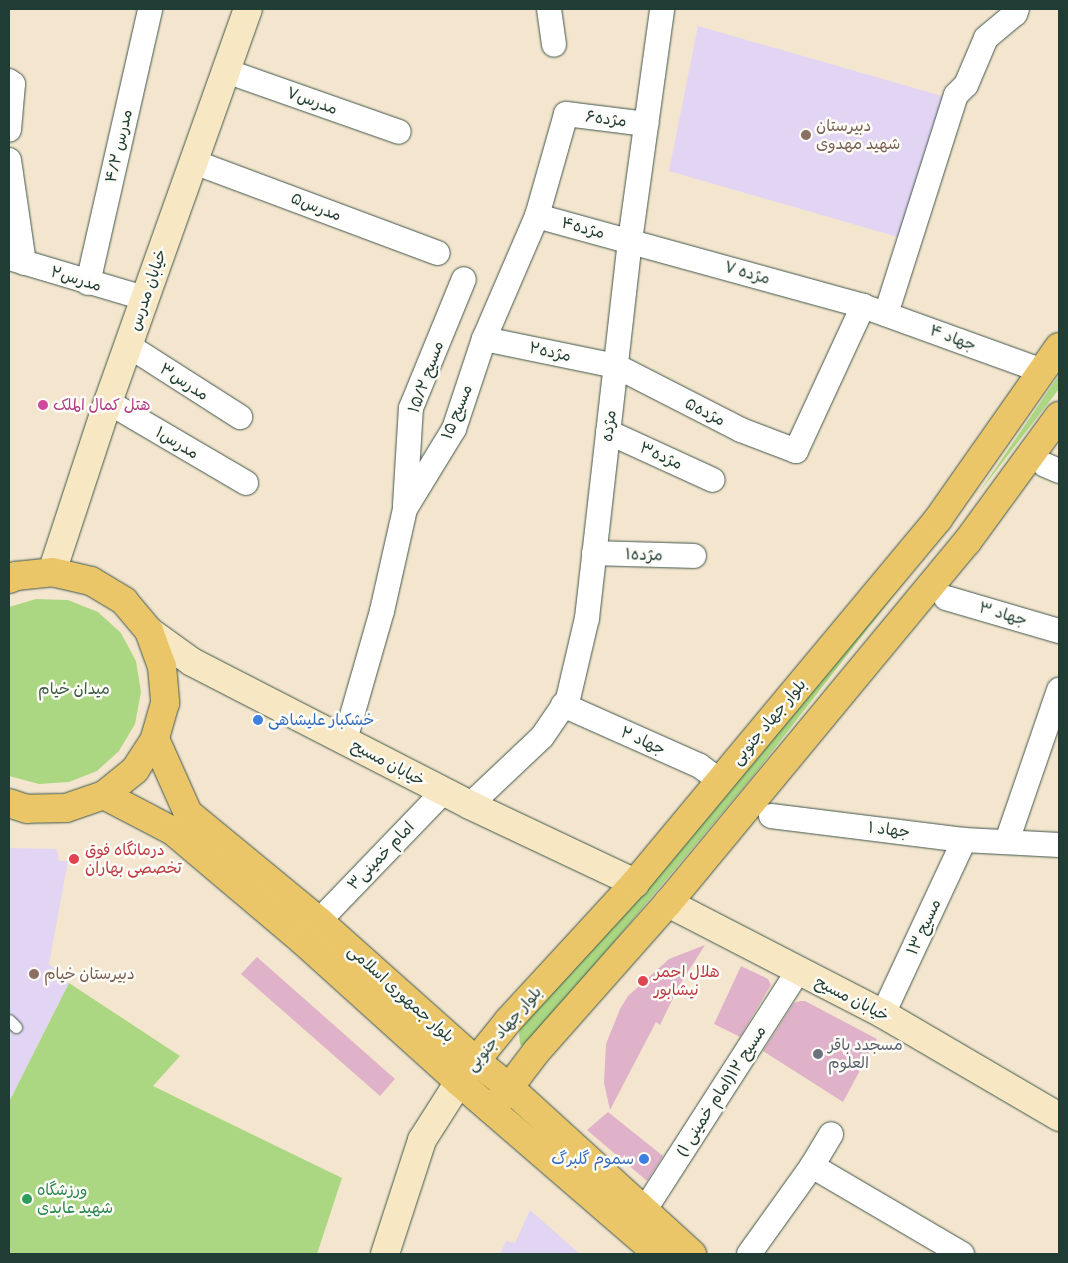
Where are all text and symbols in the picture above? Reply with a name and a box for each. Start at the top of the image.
street label: مدرس۷ [284,83,340,119]
street label: مدرس ۴/۲ [101,107,137,185]
street label: مژده۶ [584,107,628,131]
place label: دبیرستان شهید مهدوی [816,116,900,154]
marker: دبیرستان شهید مهدوی [800,129,812,141]
street label: مدرس۵ [288,189,344,225]
street label: مژده۴ [559,213,607,243]
street label: خیابان مدرس [125,247,171,333]
street label: مژده ۷ [722,257,772,289]
street label: مدرس۲ [48,262,104,296]
street label: جهاد ۴ [927,321,979,355]
street label: مسیح ۱۵/۲ [404,338,448,416]
street label: مژده۲ [527,338,573,366]
street label: مدرس۳ [156,359,212,405]
street label: مسیح ۱۵ [437,382,477,442]
street label: مژده۵ [682,394,728,430]
place label: هتل کمال الملک [53,395,150,415]
marker: هتل کمال الملک [37,399,49,411]
street label: مژده [598,409,620,443]
street label: مدرس۱ [152,423,202,463]
street label: مژده۳ [637,438,685,474]
street label: مژده۱ [625,545,663,565]
street label: جهاد ۳ [977,598,1029,630]
street label: بلوار جهاد جنوبی [728,675,810,769]
park label: میدان خیام [38,679,110,699]
place label: خشکبار علیشاهی [268,710,374,730]
marker: خشکبار علیشاهی [252,714,264,726]
street label: جهاد ۲ [618,723,668,759]
street label: خیابان مسیح [348,736,428,790]
street label: امام خمینی۳ [344,818,418,894]
street label: جهاد ۱ [867,818,911,842]
place label: درمانگاه فوق تخصصی بهاران [85,840,182,878]
marker: درمانگاه فوق تخصصی بهاران [67,852,81,866]
street label: مسیح ۱۳ [903,896,945,958]
street label: بلوار جمهوری اسلامی [344,941,458,1047]
place label: هلال احمر نیشابور [654,962,720,1000]
place label: دبیرستان خیام [44,964,135,984]
marker: دبیرستان خیام [28,968,40,980]
street label: خیابان مسیح [812,972,892,1026]
marker: هلال احمر نیشابور [636,974,650,988]
street label: بلوار جهاد جنوبی [462,983,546,1075]
street label: مسیح ۱۲(امام خمینی ۱) [672,1022,770,1160]
place label: مسجدد باقر العلوم [828,1035,903,1073]
marker: مسجدد باقر العلوم [812,1048,824,1060]
place label: سموم گلبرگ [551,1149,634,1169]
marker: سموم گلبرگ [638,1153,650,1165]
place label: ورزشگاه شهید عابدی [37,1180,113,1218]
marker: ورزشگاه شهید عابدی [21,1193,33,1205]

